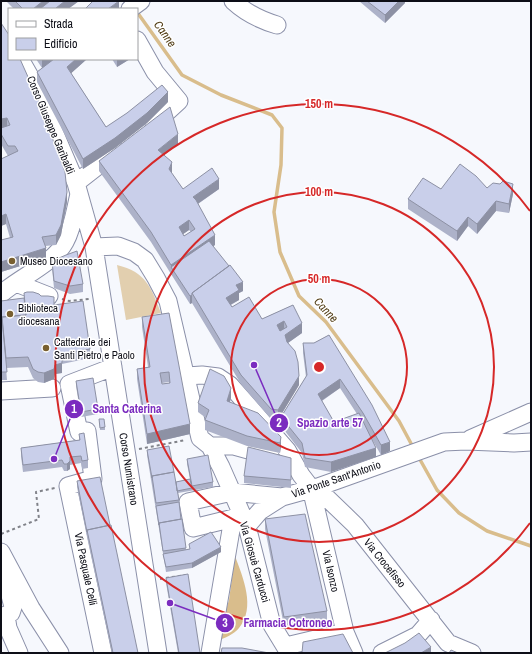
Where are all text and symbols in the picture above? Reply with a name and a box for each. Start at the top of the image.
legend [8,8,138,60]
text: Strada [44,16,74,32]
water label: Canne [150,18,180,51]
text: Edificio [44,36,77,52]
street label: Corso Giuseppe Garibaldi [24,74,78,176]
text: 150 m [305,96,333,112]
text: 100 m [305,184,333,200]
place label: Museo Diocesano [20,254,93,268]
marker: Museo Diocesano [7,256,17,266]
text: 50 m [308,271,330,287]
water label: Canne [310,294,342,326]
place label: Biblioteca diocesana [18,301,60,328]
marker: Biblioteca diocesana [5,309,15,319]
place label: Cattedrale dei Santi Pietro e Paolo [54,335,135,362]
marker: Cattedrale dei Santi Pietro e Paolo [41,343,51,353]
centre of rings [312,360,326,374]
callout: Santa Caterina [64,397,169,421]
text: 1 [71,401,77,417]
text: Santa Caterina [93,401,162,417]
callout: Spazio arte 57 [269,411,371,435]
text: 2 [276,415,282,431]
text: Spazio arte 57 [297,415,364,431]
street label: Corso Numistrano [116,432,142,506]
street label: Via Ponte Sant'Antonio [290,457,382,501]
street label: Via Giosuè Carducci [237,520,273,604]
street label: Via Pasquale Celli [71,531,101,607]
street label: Via Crocefisso [361,536,409,590]
street label: Via Isonzo [319,549,343,593]
callout: Farmacia Cotroneo [215,611,340,635]
text: 3 [222,615,228,631]
text: Farmacia Cotroneo [243,615,333,631]

